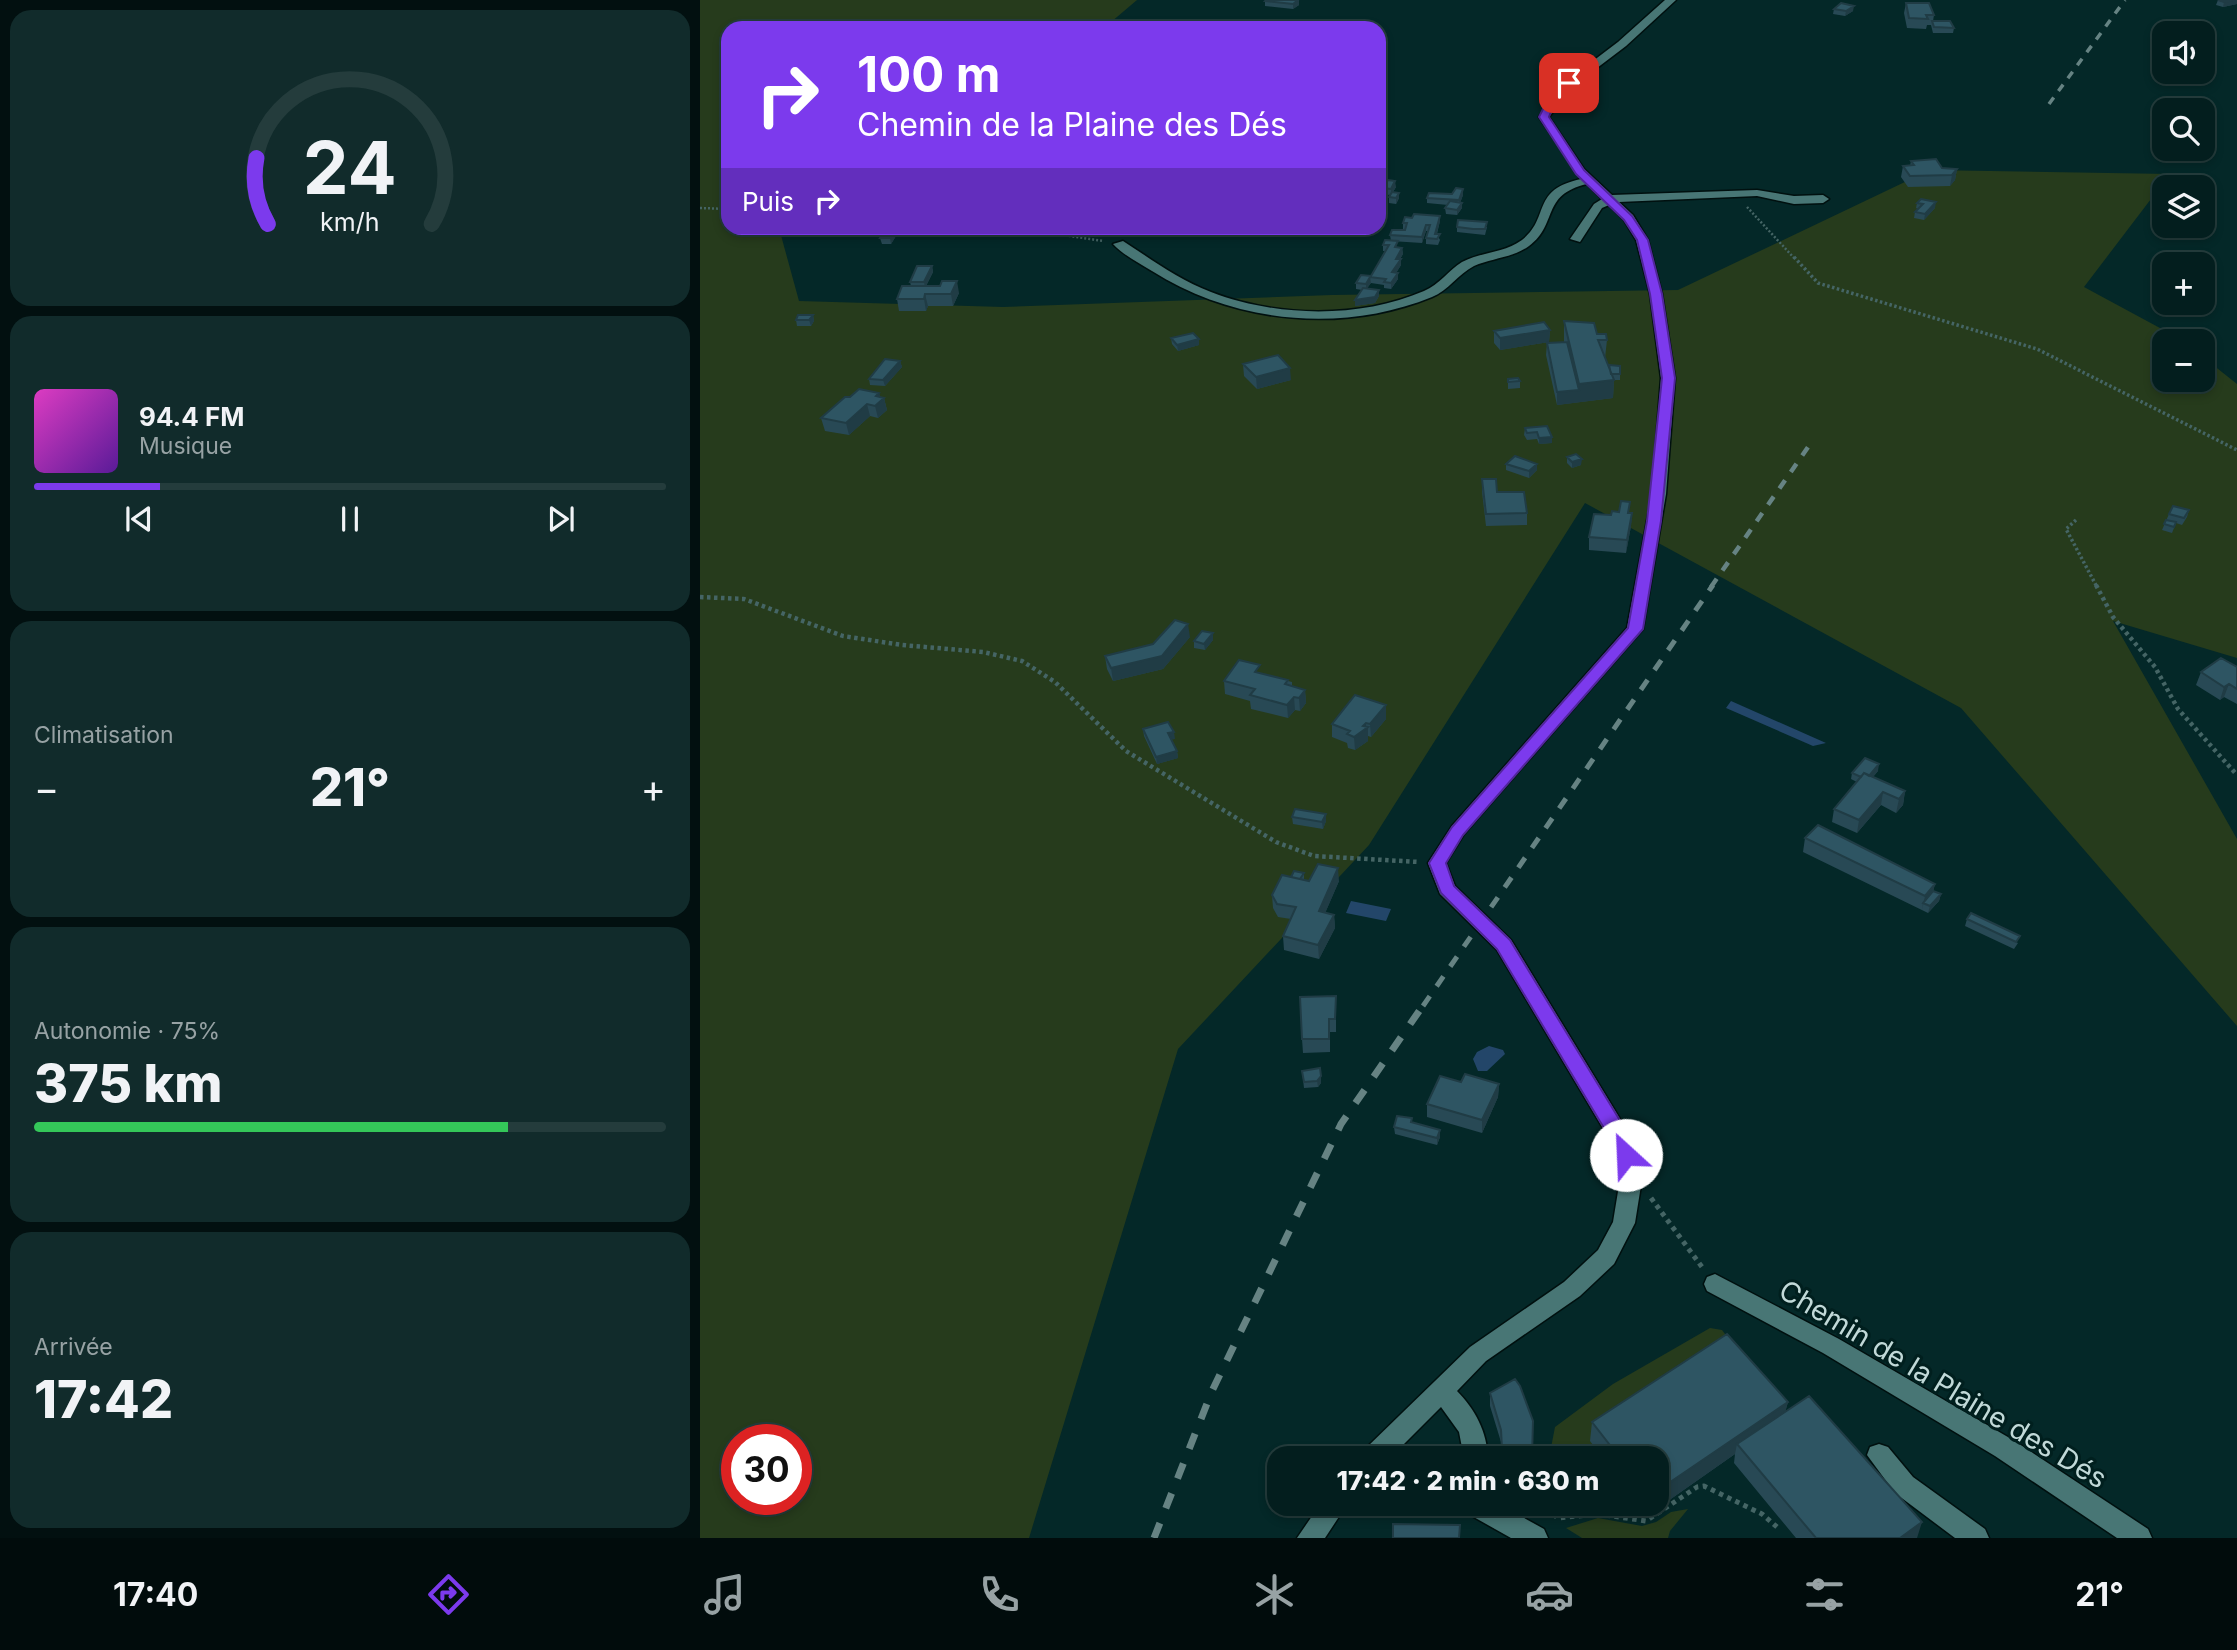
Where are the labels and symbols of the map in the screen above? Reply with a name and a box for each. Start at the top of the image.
pin [1539,53,1599,113]
position arrow [1589,1118,1663,1192]
street label: Chemin de la Plaine des Dés [1773,1273,2113,1495]
speed limit sign: 30 [721,1424,812,1515]

